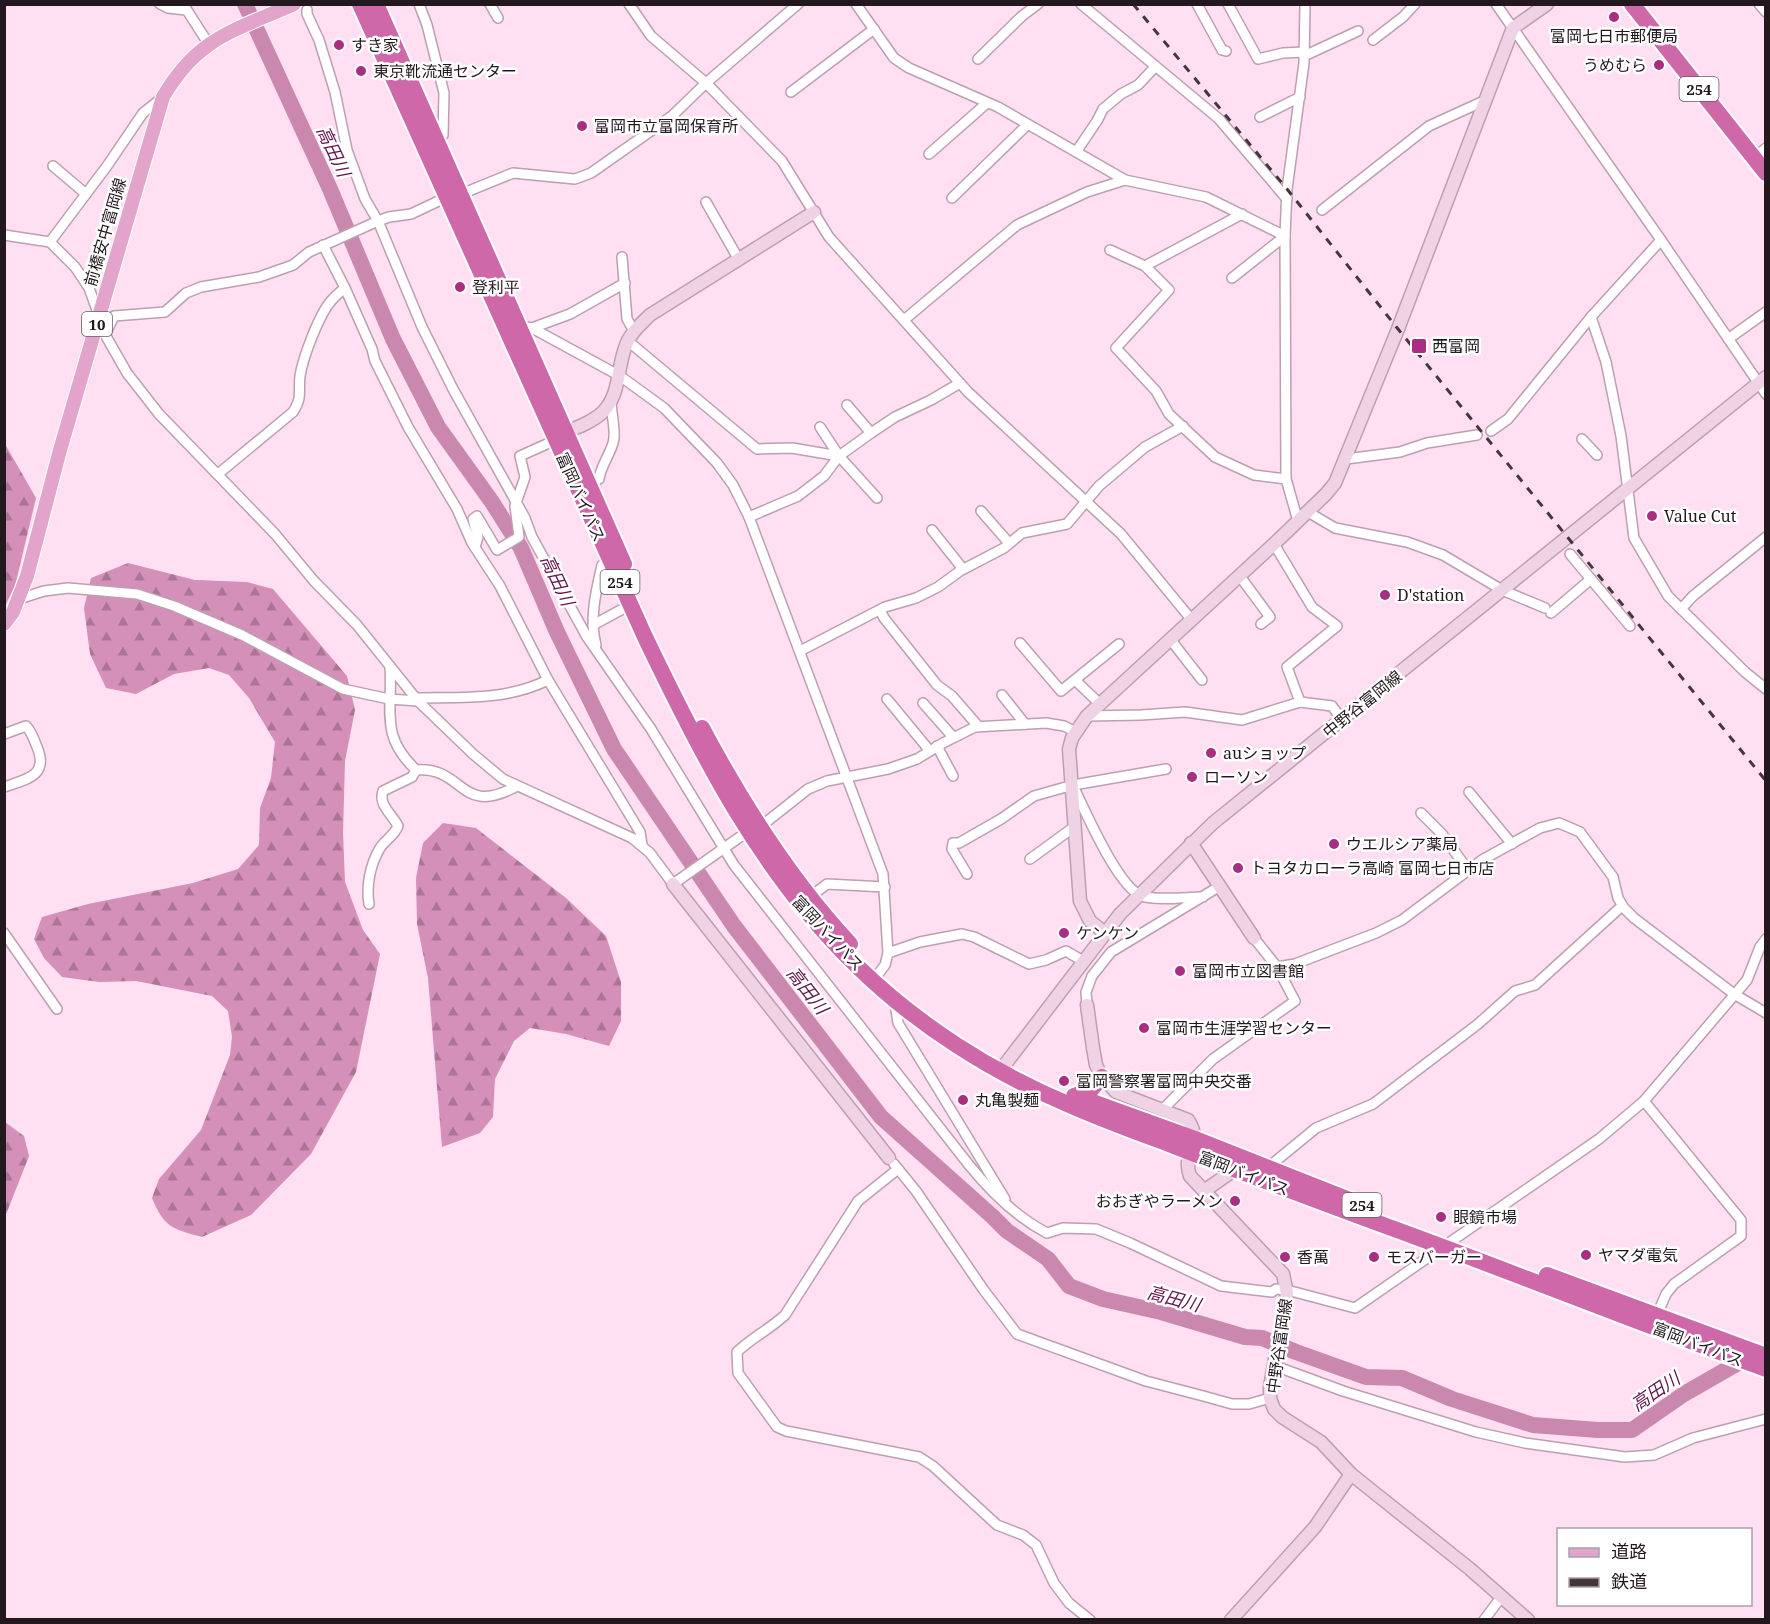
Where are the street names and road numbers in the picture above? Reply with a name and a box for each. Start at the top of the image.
road number: 254 [1680,77,1718,101]
street label: 前橋安中富岡線 [79,175,131,289]
road number: 10 [82,312,112,336]
street label: 富岡バイパス [551,449,611,545]
road number: 254 [600,570,640,594]
street label: 中野谷富岡線 [1318,665,1406,743]
street label: 富岡バイパス [787,891,869,975]
street label: 富岡バイパス [1195,1146,1293,1200]
road number: 254 [1342,1193,1382,1217]
street label: 中野谷富岡線 [1261,1297,1297,1395]
street label: 富岡バイパス [1649,1317,1747,1371]

